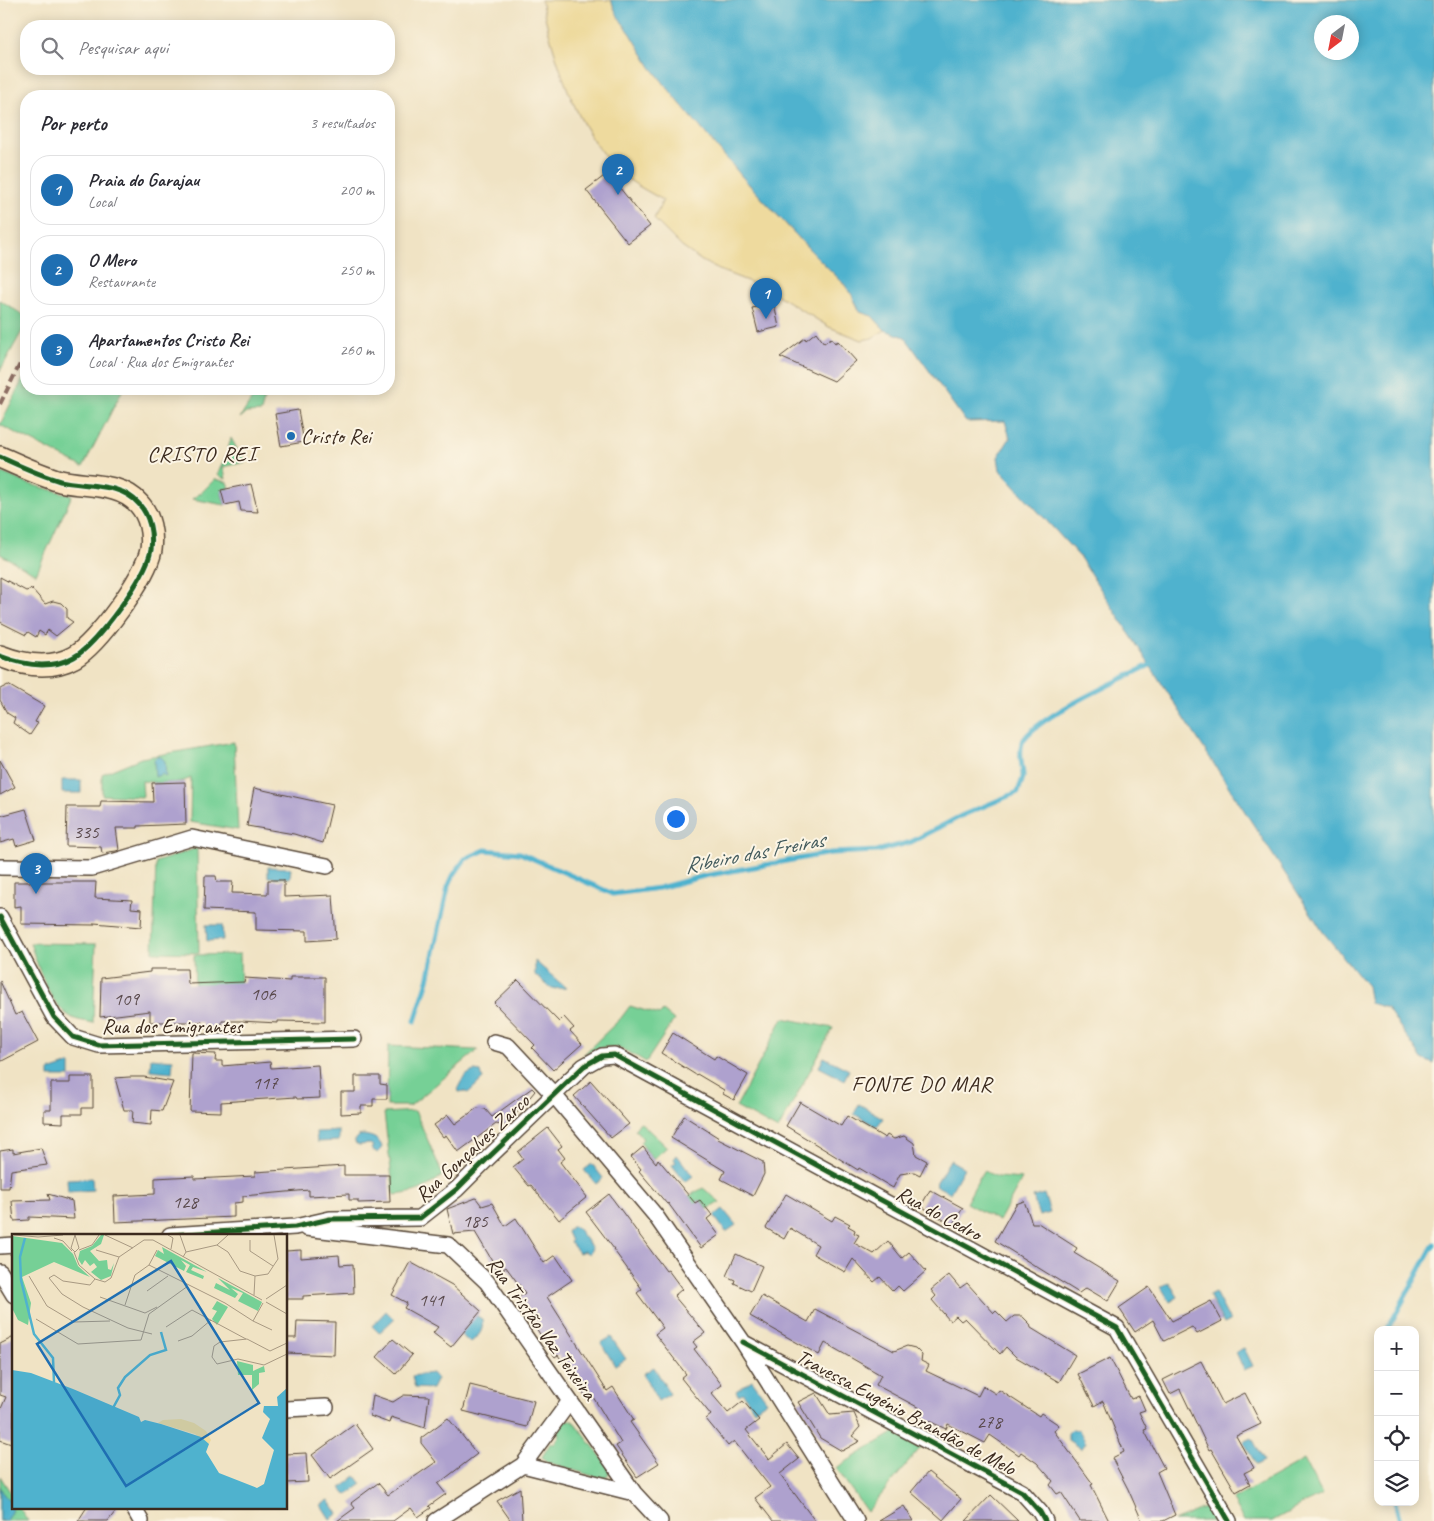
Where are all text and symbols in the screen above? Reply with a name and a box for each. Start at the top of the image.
north arrow [1314,15,1359,60]
search box [20,20,395,75]
icon: search [38,34,66,62]
text: Pesquisar aqui [78,36,168,60]
text: Por perto [40,110,107,136]
text: 3 resultados [310,113,375,133]
pin: 2 [602,154,634,195]
text: Praia do Garajau [88,168,199,192]
text: 1 [53,180,61,200]
text: 200 m [340,180,374,200]
text: Local [88,192,115,212]
text: O Mero [88,248,136,272]
text: 2 [53,260,61,280]
text: 250 m [340,260,374,280]
text: Restaurante [88,272,155,292]
pin: 1 [750,278,782,319]
text: Apartamentos Cristo Rei [88,328,249,352]
text: 3 [53,340,61,360]
text: 260 m [340,340,374,360]
text: Local · Rua dos Emigrantes [88,352,233,372]
place label: Cristo Rei [301,423,374,449]
marker: Cristo Rei [285,430,297,442]
district label: CRISTO REI [147,440,261,468]
your location [663,806,689,832]
house number: 335 [73,820,100,844]
water label: Ribeiro das Freiras [682,825,831,880]
pin: 3 [20,853,52,894]
house number: 106 [250,982,277,1006]
house number: 109 [113,987,140,1011]
street label: Rua dos Emigrantes [102,1013,244,1039]
district label: FONTE DO MAR [852,1070,995,1098]
house number: 117 [252,1071,279,1095]
street label: Rua Gonçalves Zarco [409,1087,536,1208]
street label: Rua do Cedro [892,1180,988,1247]
house number: 128 [172,1190,200,1214]
house number: 185 [462,1209,489,1233]
inset map [12,1234,288,1508]
street label: Rua Tristão Vaz Teixeira [481,1251,604,1406]
house number: 141 [418,1288,445,1312]
map controls [1374,1326,1419,1506]
button: + [1374,1326,1419,1371]
street label: Travessa Eugénio Brandão de Melo [792,1343,1022,1482]
button: − [1374,1371,1419,1416]
house number: 278 [976,1410,1004,1434]
button: locate [1374,1416,1419,1461]
button: layers [1374,1461,1419,1506]

